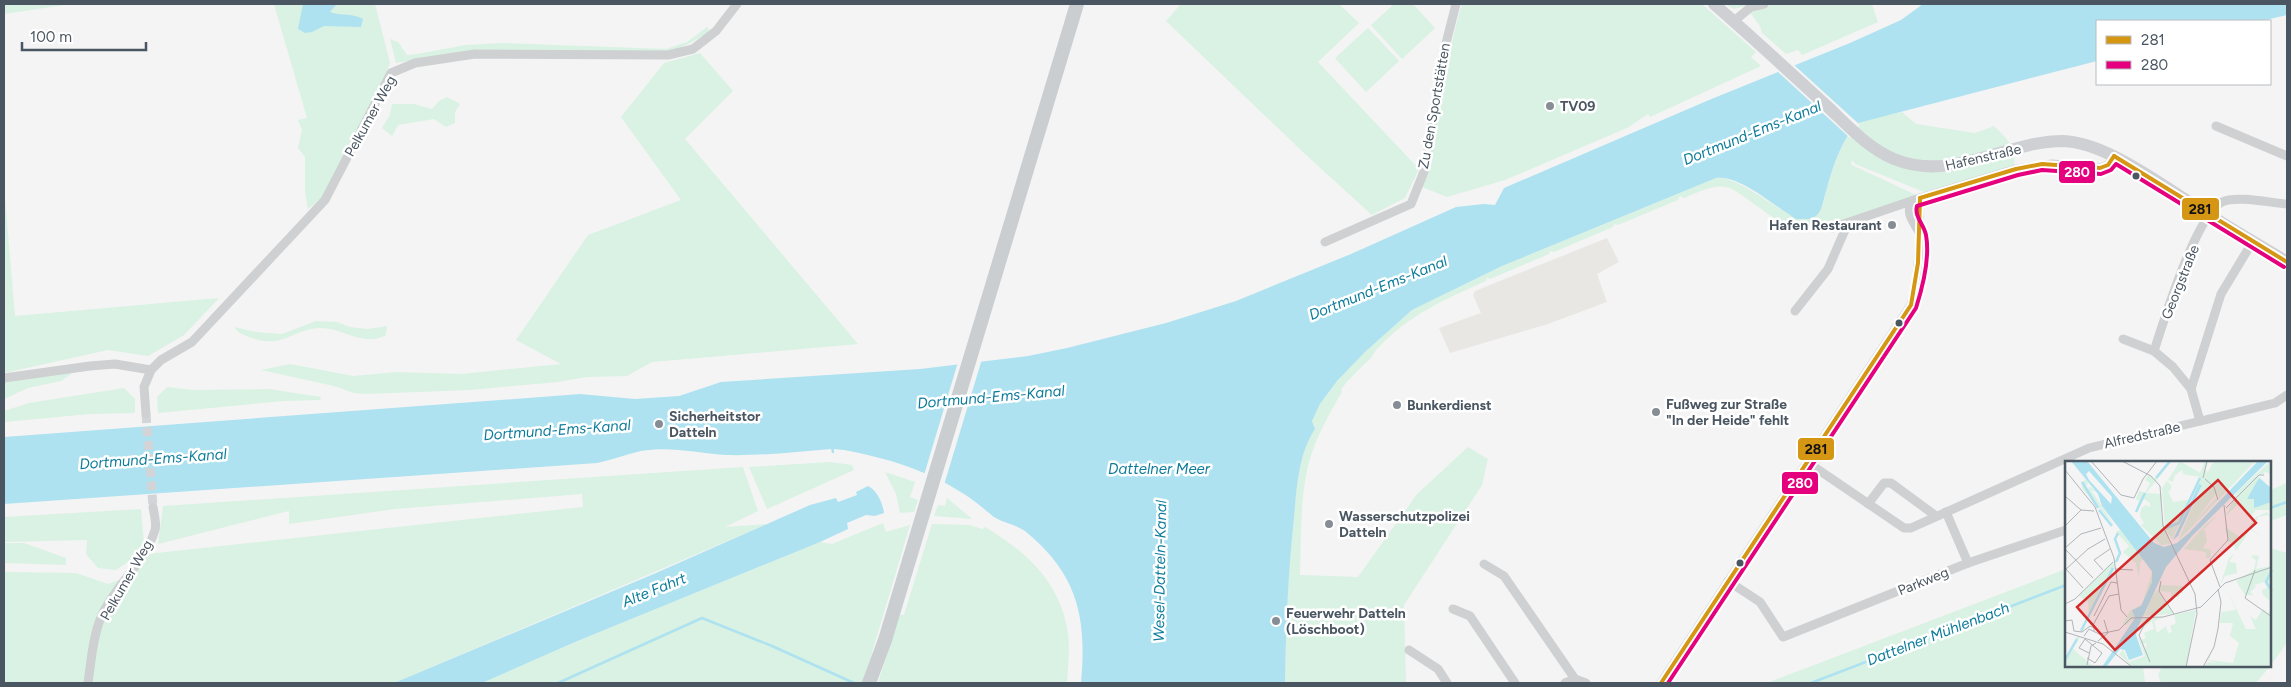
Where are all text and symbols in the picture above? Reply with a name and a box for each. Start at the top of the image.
scale bar [22,20,146,52]
legend [2096,20,2271,85]
text: 100 m [30,28,72,46]
text: 281 [2141,31,2165,49]
street label: Zu den Sportstätten [1415,42,1454,170]
text: 280 [2141,56,2168,74]
street label: Pelkumer Weg [341,73,400,160]
water label: Dortmund-Ems-Kanal [1680,97,1824,169]
place label: TV09 [1560,98,1595,115]
marker: TV09 [1544,100,1556,112]
street label: Hafenstraße [1943,140,2023,174]
line badge: 280 [2058,160,2096,184]
text: 280 [2064,164,2090,181]
unlabelled marker [2131,171,2141,181]
line badge: 281 [2181,197,2220,221]
text: 281 [2189,201,2211,218]
place label: Hafen Restaurant [1769,217,1882,234]
marker: Hafen Restaurant [1886,219,1898,231]
street label: Georgstraße [2158,242,2203,322]
water label: Dortmund-Ems-Kanal [1306,252,1450,324]
unlabelled marker [1894,318,1904,328]
water label: Dortmund-Ems-Kanal [917,382,1066,412]
place label: Fußweg zur Straße "In der Heide" fehlt [1666,396,1789,429]
place label: Bunkerdienst [1407,397,1492,414]
marker: Bunkerdienst [1391,399,1403,411]
marker: Fußweg zur Straße "In der Heide" fehlt [1650,406,1662,418]
place label: Sicherheitstor Datteln [669,408,761,441]
water label: Dortmund-Ems-Kanal [483,416,632,444]
marker: Sicherheitstor Datteln [653,418,665,430]
street label: Alfredstraße [2102,418,2182,452]
line badge: 281 [1797,437,1835,461]
text: 281 [1805,441,1827,458]
water label: Dortmund-Ems-Kanal [79,445,228,473]
water label: Dattelner Meer [1108,460,1211,478]
inset map [2065,461,2271,667]
line badge: 280 [1781,471,1819,495]
text: 280 [1787,475,1813,492]
water label: Wesel-Datteln-Kanal [1150,499,1170,642]
place label: Wasserschutzpolizei Datteln [1339,508,1470,541]
marker: Wasserschutzpolizei Datteln [1323,518,1335,530]
street label: Pelkumer Weg [97,537,156,623]
unlabelled marker [1735,558,1745,568]
street label: Parkweg [1895,564,1951,599]
water label: Alte Fahrt [618,569,689,611]
water label: Dattelner Mühlenbach [1864,599,2012,669]
place label: Feuerwehr Datteln (Löschboot) [1286,605,1406,638]
marker: Feuerwehr Datteln (Löschboot) [1270,615,1282,627]

